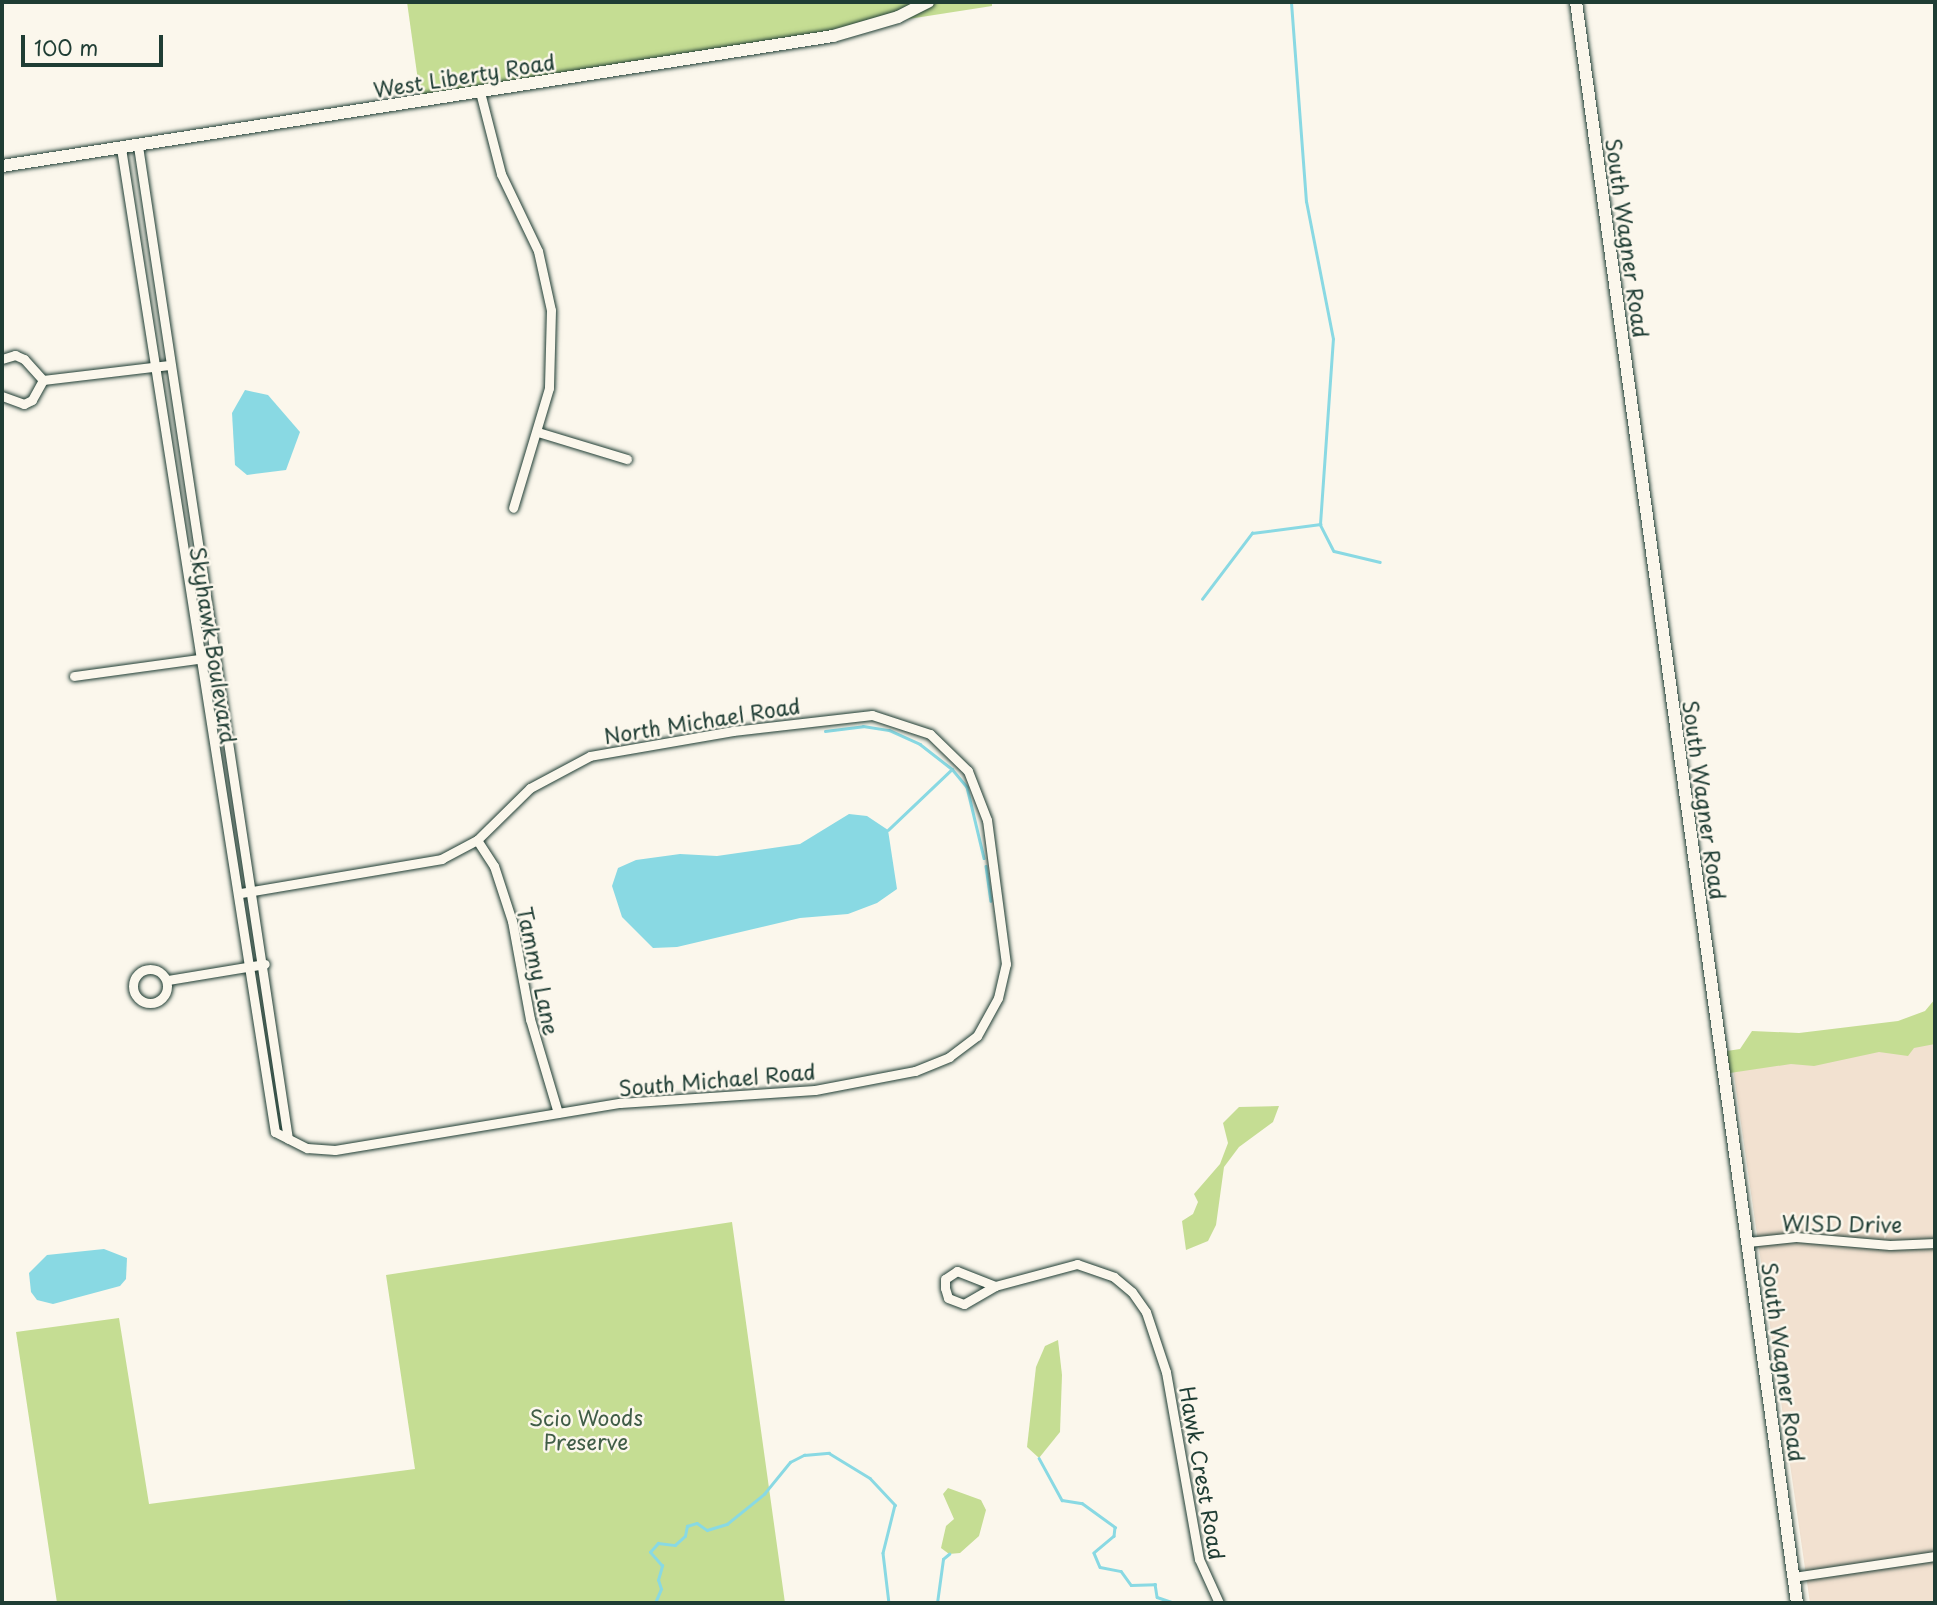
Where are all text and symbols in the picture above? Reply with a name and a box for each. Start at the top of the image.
scale bar [24,21,166,65]
text: 100 m [34,31,98,63]
street label: West Liberty Road [371,48,557,102]
street label: South Wagner Road [1601,136,1655,340]
street label: Skyhawk Boulevard [186,544,242,746]
street label: North Michael Road [601,692,803,748]
street label: South Wagner Road [1678,698,1732,902]
street label: Tammy Lane [513,905,565,1037]
street label: South Michael Road [617,1058,817,1100]
street label: WISD Drive [1782,1209,1902,1237]
street label: South Wagner Road [1757,1260,1811,1464]
street label: Hawk Crest Road [1175,1384,1231,1562]
park label: Scio Woods Preserve [529,1404,643,1454]

